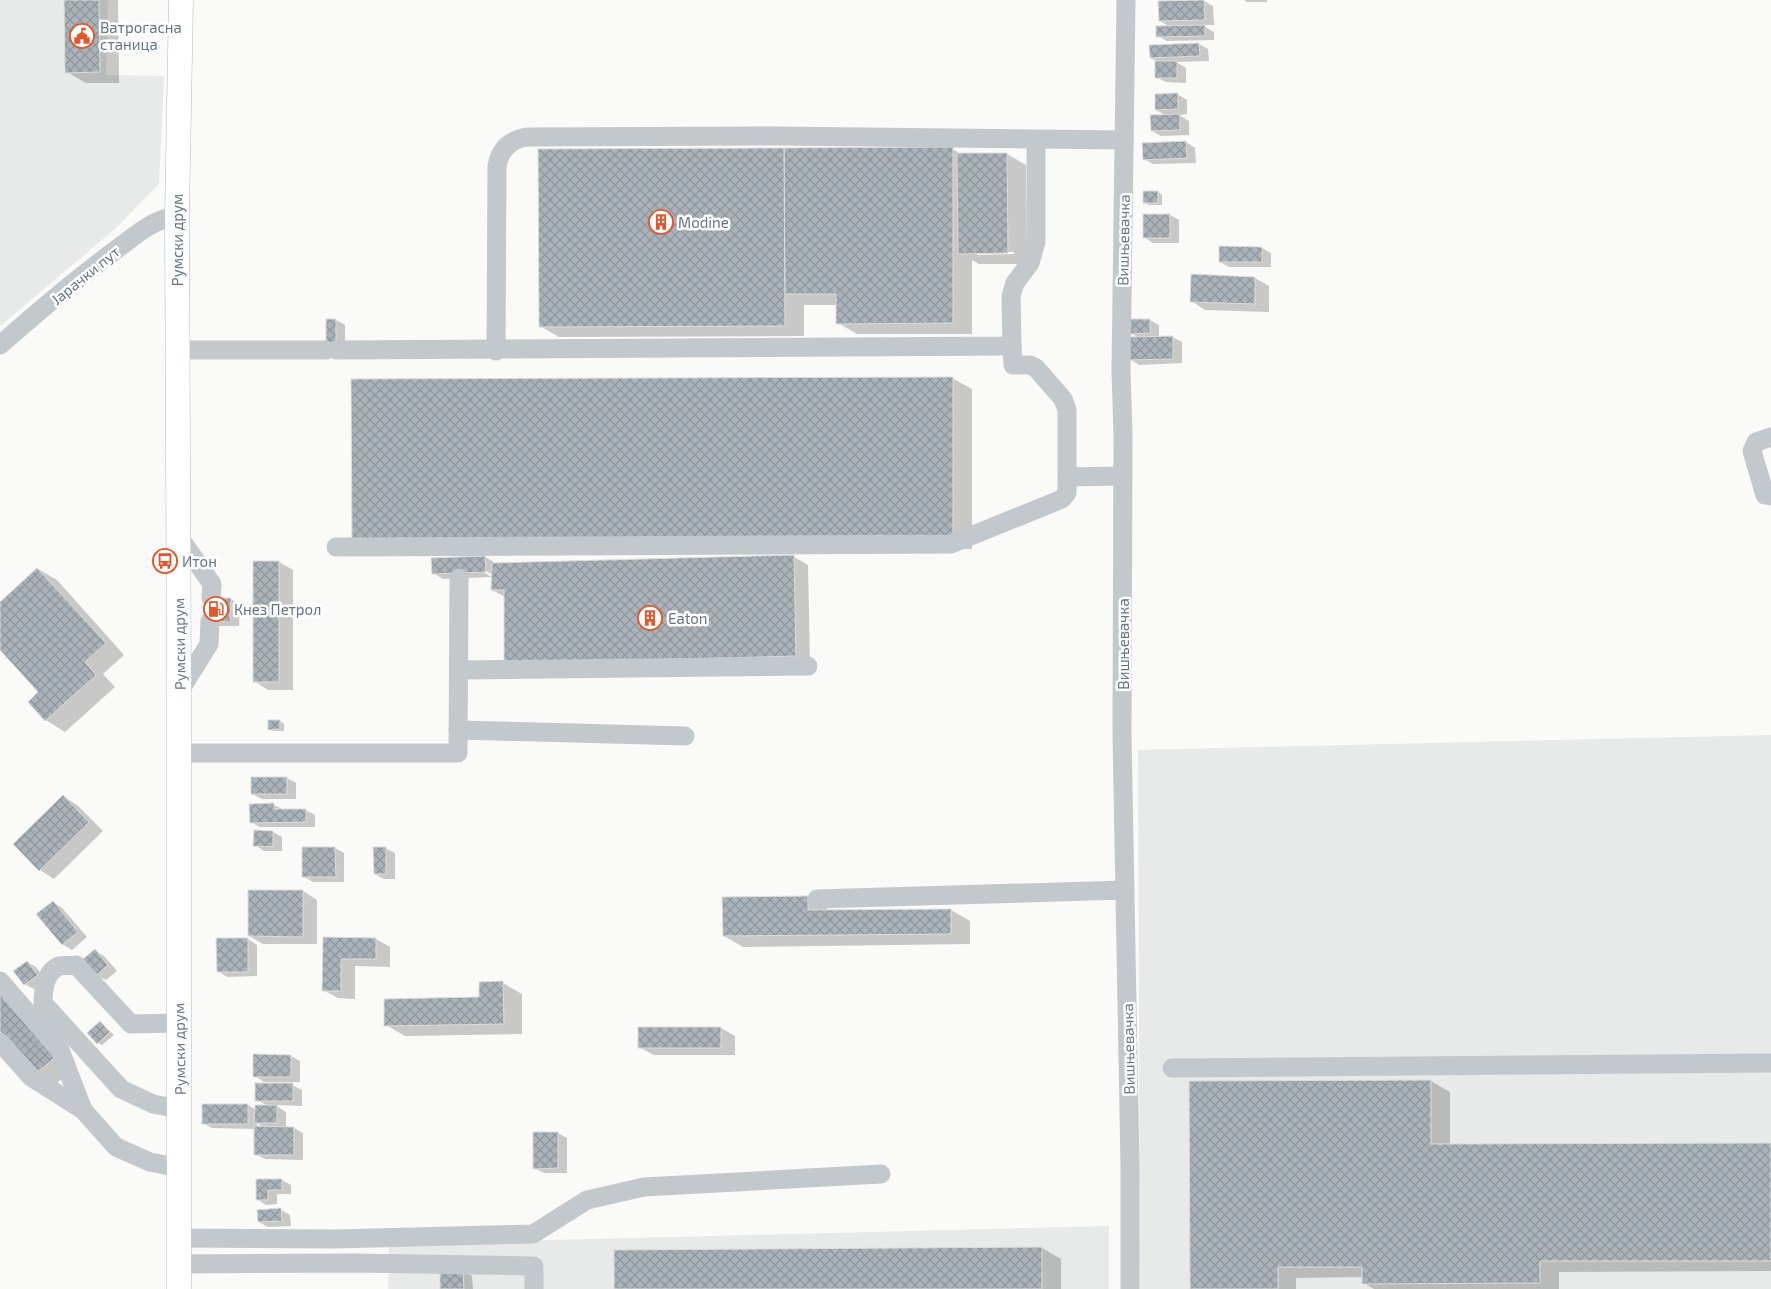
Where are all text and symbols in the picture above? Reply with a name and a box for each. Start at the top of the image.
place label: Ватрогасна станица [100,18,182,53]
public building icon: Ватрогасна станица [69,23,95,49]
street label: Румски друм [168,194,187,286]
street label: Вишњевачка [1113,194,1133,286]
building icon: Modine [648,209,674,235]
place label: Modine [678,213,729,231]
street label: Јарачки пут [47,242,123,309]
bus stop icon: Итон [152,548,178,574]
place label: Итон [182,552,217,570]
fuel station icon: Кнез Петрол [203,596,229,622]
street label: Румски друм [169,598,190,690]
street label: Вишњевачка [1114,598,1132,690]
place label: Кнез Петрол [234,600,321,618]
building icon: Eaton [637,605,663,631]
place label: Eaton [668,609,708,627]
street label: Румски друм [169,1003,190,1095]
street label: Вишњевачка [1118,1003,1138,1095]

